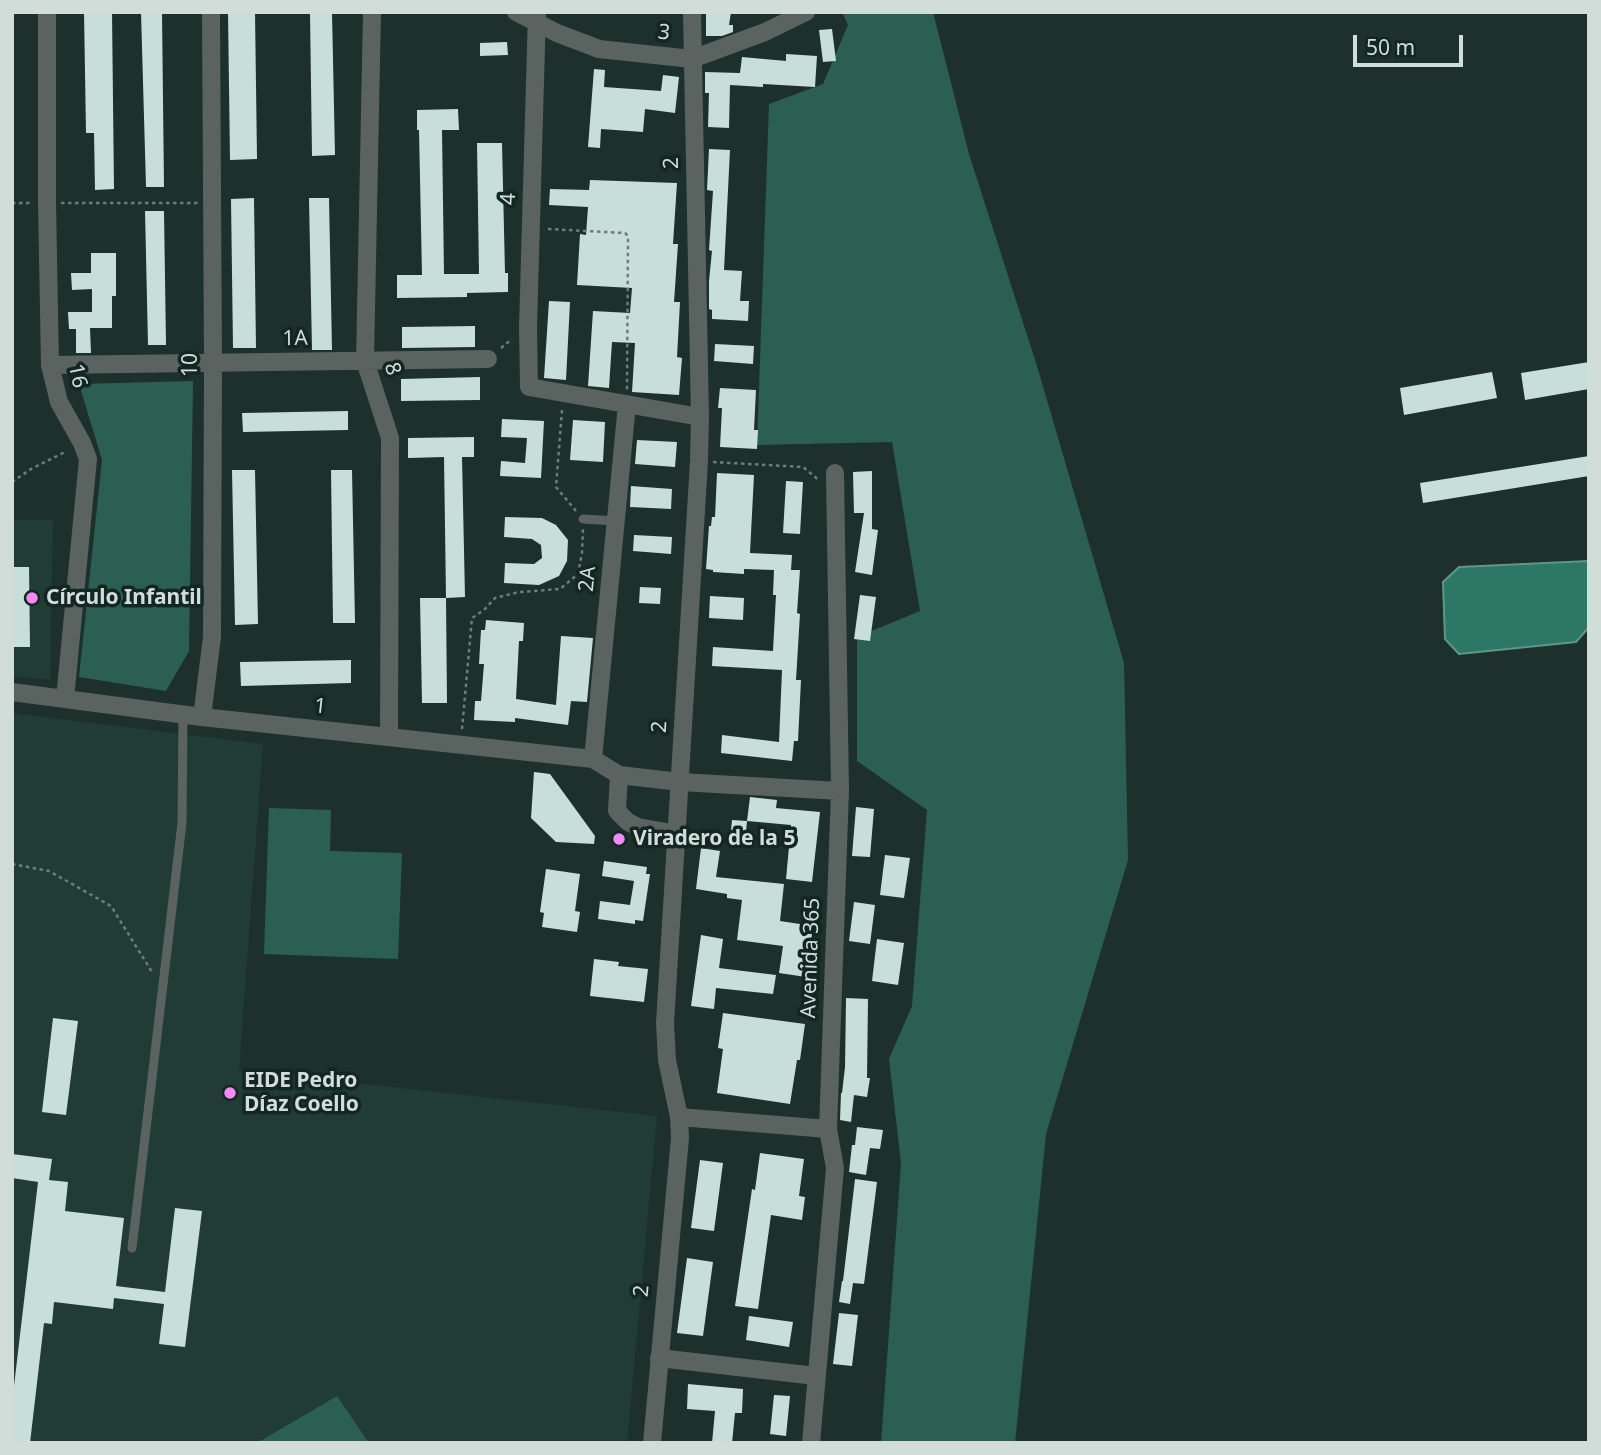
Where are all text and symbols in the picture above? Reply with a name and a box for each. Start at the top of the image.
street label: 3 [657,20,671,46]
scale bar [1356,21,1466,65]
text: 50 m [1366,33,1415,61]
street label: 2 [659,157,685,169]
street label: 4 [496,193,522,205]
street label: 1A [282,326,308,352]
street label: 10 [178,353,204,377]
street label: 8 [378,360,406,378]
street label: 16 [62,362,92,390]
street label: 2A [574,565,602,593]
place label: Círculo Infantil [46,585,202,611]
marker: Círculo Infantil [24,590,40,606]
street label: 1 [313,694,327,720]
street label: 2 [647,720,673,734]
place label: Viradero de la 5 [633,826,795,852]
marker: Viradero de la 5 [611,831,627,847]
street label: Avenida 365 [796,897,826,1019]
place label: EIDE Pedro Díaz Coello [244,1068,359,1118]
marker: EIDE Pedro Díaz Coello [222,1085,238,1101]
street label: 2 [629,1284,655,1298]

